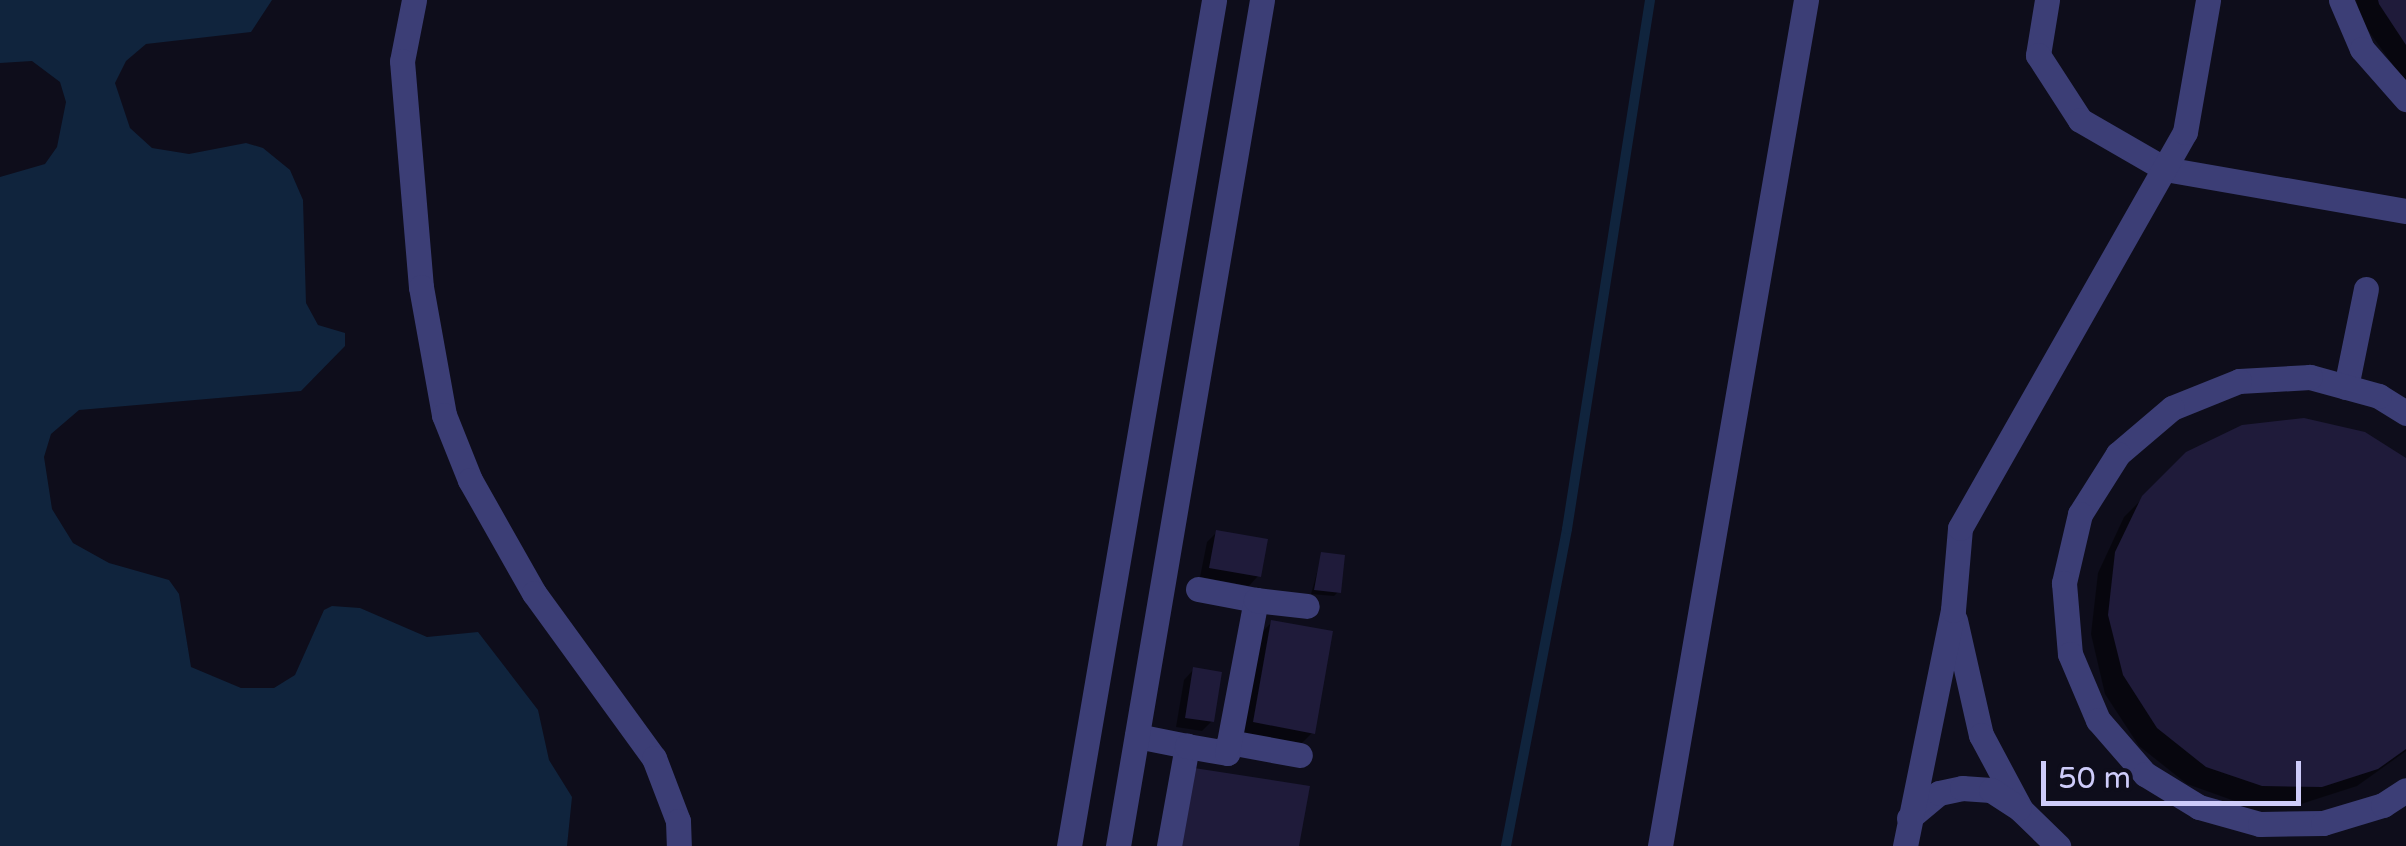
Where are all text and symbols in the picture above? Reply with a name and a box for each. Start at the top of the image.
scale bar [2046,741,2306,803]
text: 50 m [2058,760,2131,797]

